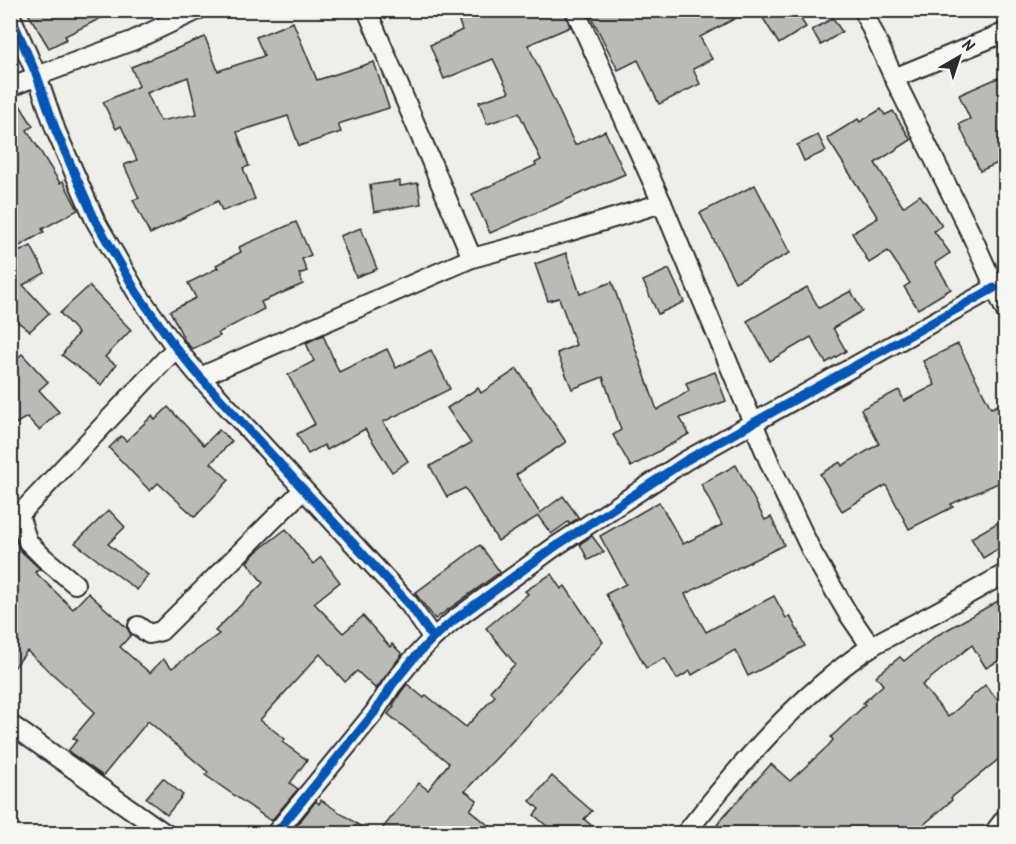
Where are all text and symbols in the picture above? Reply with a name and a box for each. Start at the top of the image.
north arrow [929,27,989,87]
text: N [956,34,979,59]

